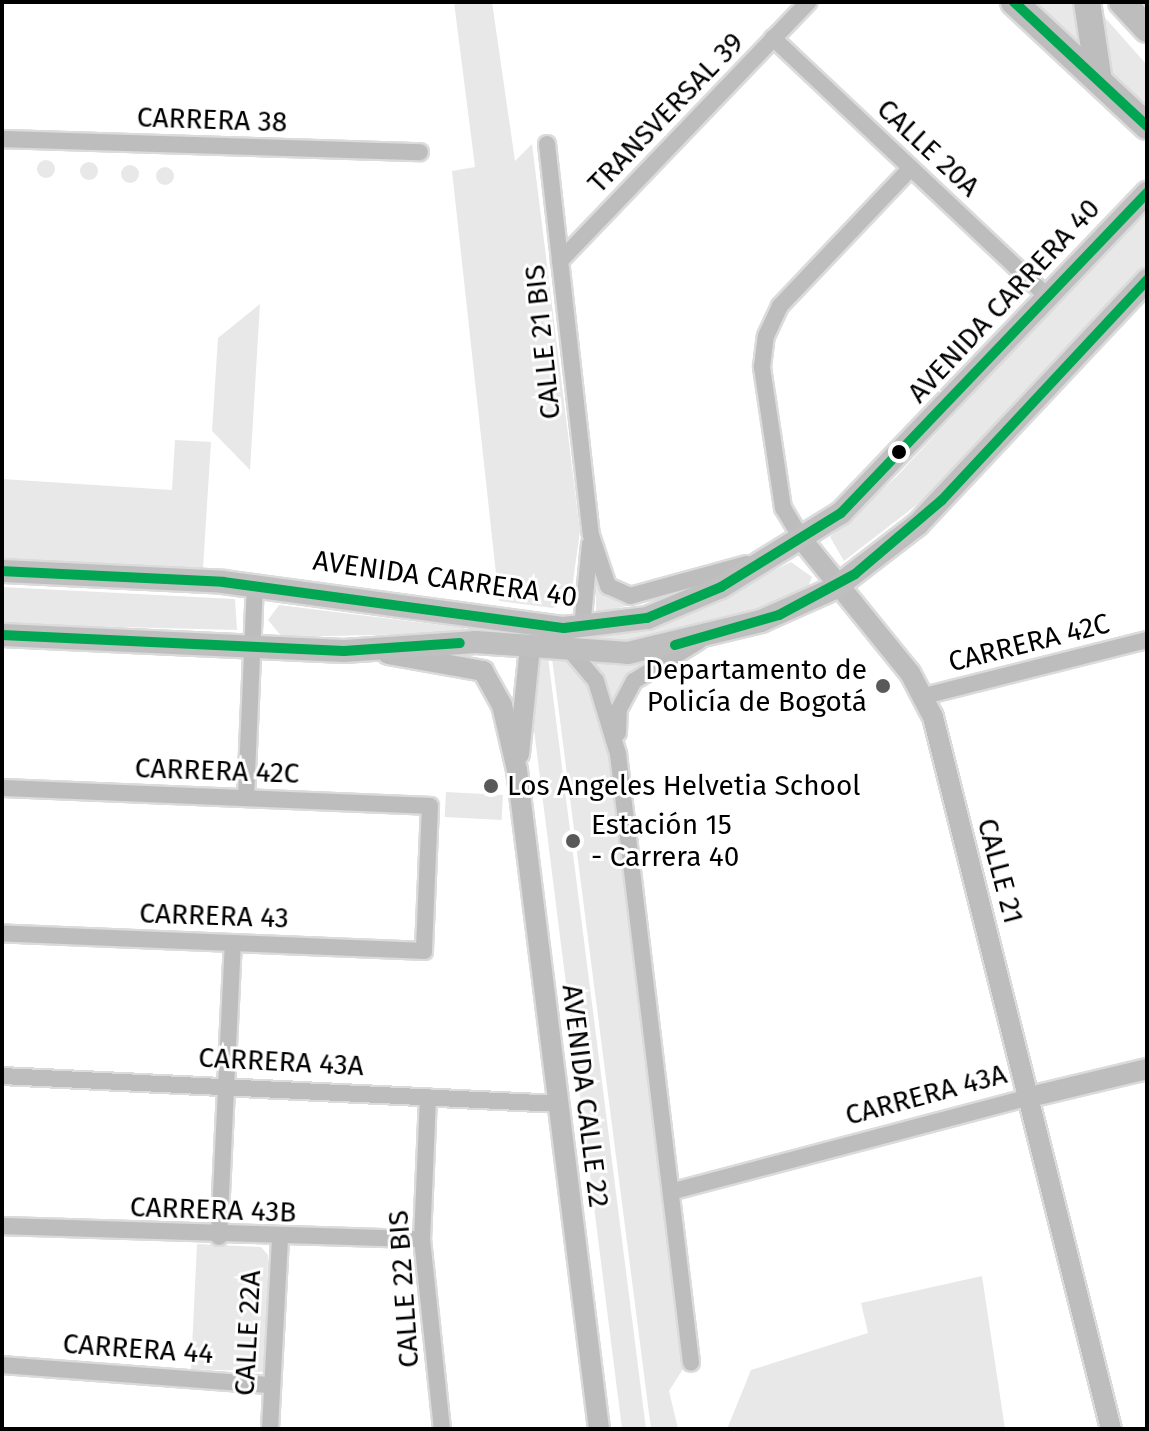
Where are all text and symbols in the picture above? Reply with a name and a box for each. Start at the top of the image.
street label: TRANSVERSAL 39 [581,26,751,200]
street label: CALLE 20A [870,92,986,204]
street label: CARRERA 38 [136,101,288,139]
street label: AVENIDA CARRERA 40 [901,192,1107,410]
street label: CALLE 21 BIS [518,263,568,421]
unlabelled marker [891,444,907,460]
street label: AVENIDA CARRERA 40 [311,544,579,614]
street label: CARRERA 42C [945,607,1113,679]
place label: Departamento de Policía de Bogotá [645,653,867,719]
marker: Departamento de Policía de Bogotá [874,677,892,695]
street label: CARRERA 42C [134,751,300,791]
place label: Los Angeles Helvetia School [507,769,860,803]
marker: Los Angeles Helvetia School [482,777,500,795]
place label: Estación 15 - Carrera 40 [591,808,739,874]
street label: CALLE 21 [970,815,1030,927]
marker: Estación 15 - Carrera 40 [562,830,584,852]
street label: CARRERA 43 [139,897,289,935]
street label: AVENIDA CALLE 22 [555,983,615,1209]
street label: CARRERA 43A [198,1041,364,1083]
street label: CARRERA 43A [842,1057,1010,1133]
street label: CARRERA 43B [129,1190,297,1230]
street label: CALLE 22 BIS [382,1209,426,1369]
street label: CALLE 22A [228,1269,268,1397]
street label: CARRERA 44 [62,1327,214,1371]

